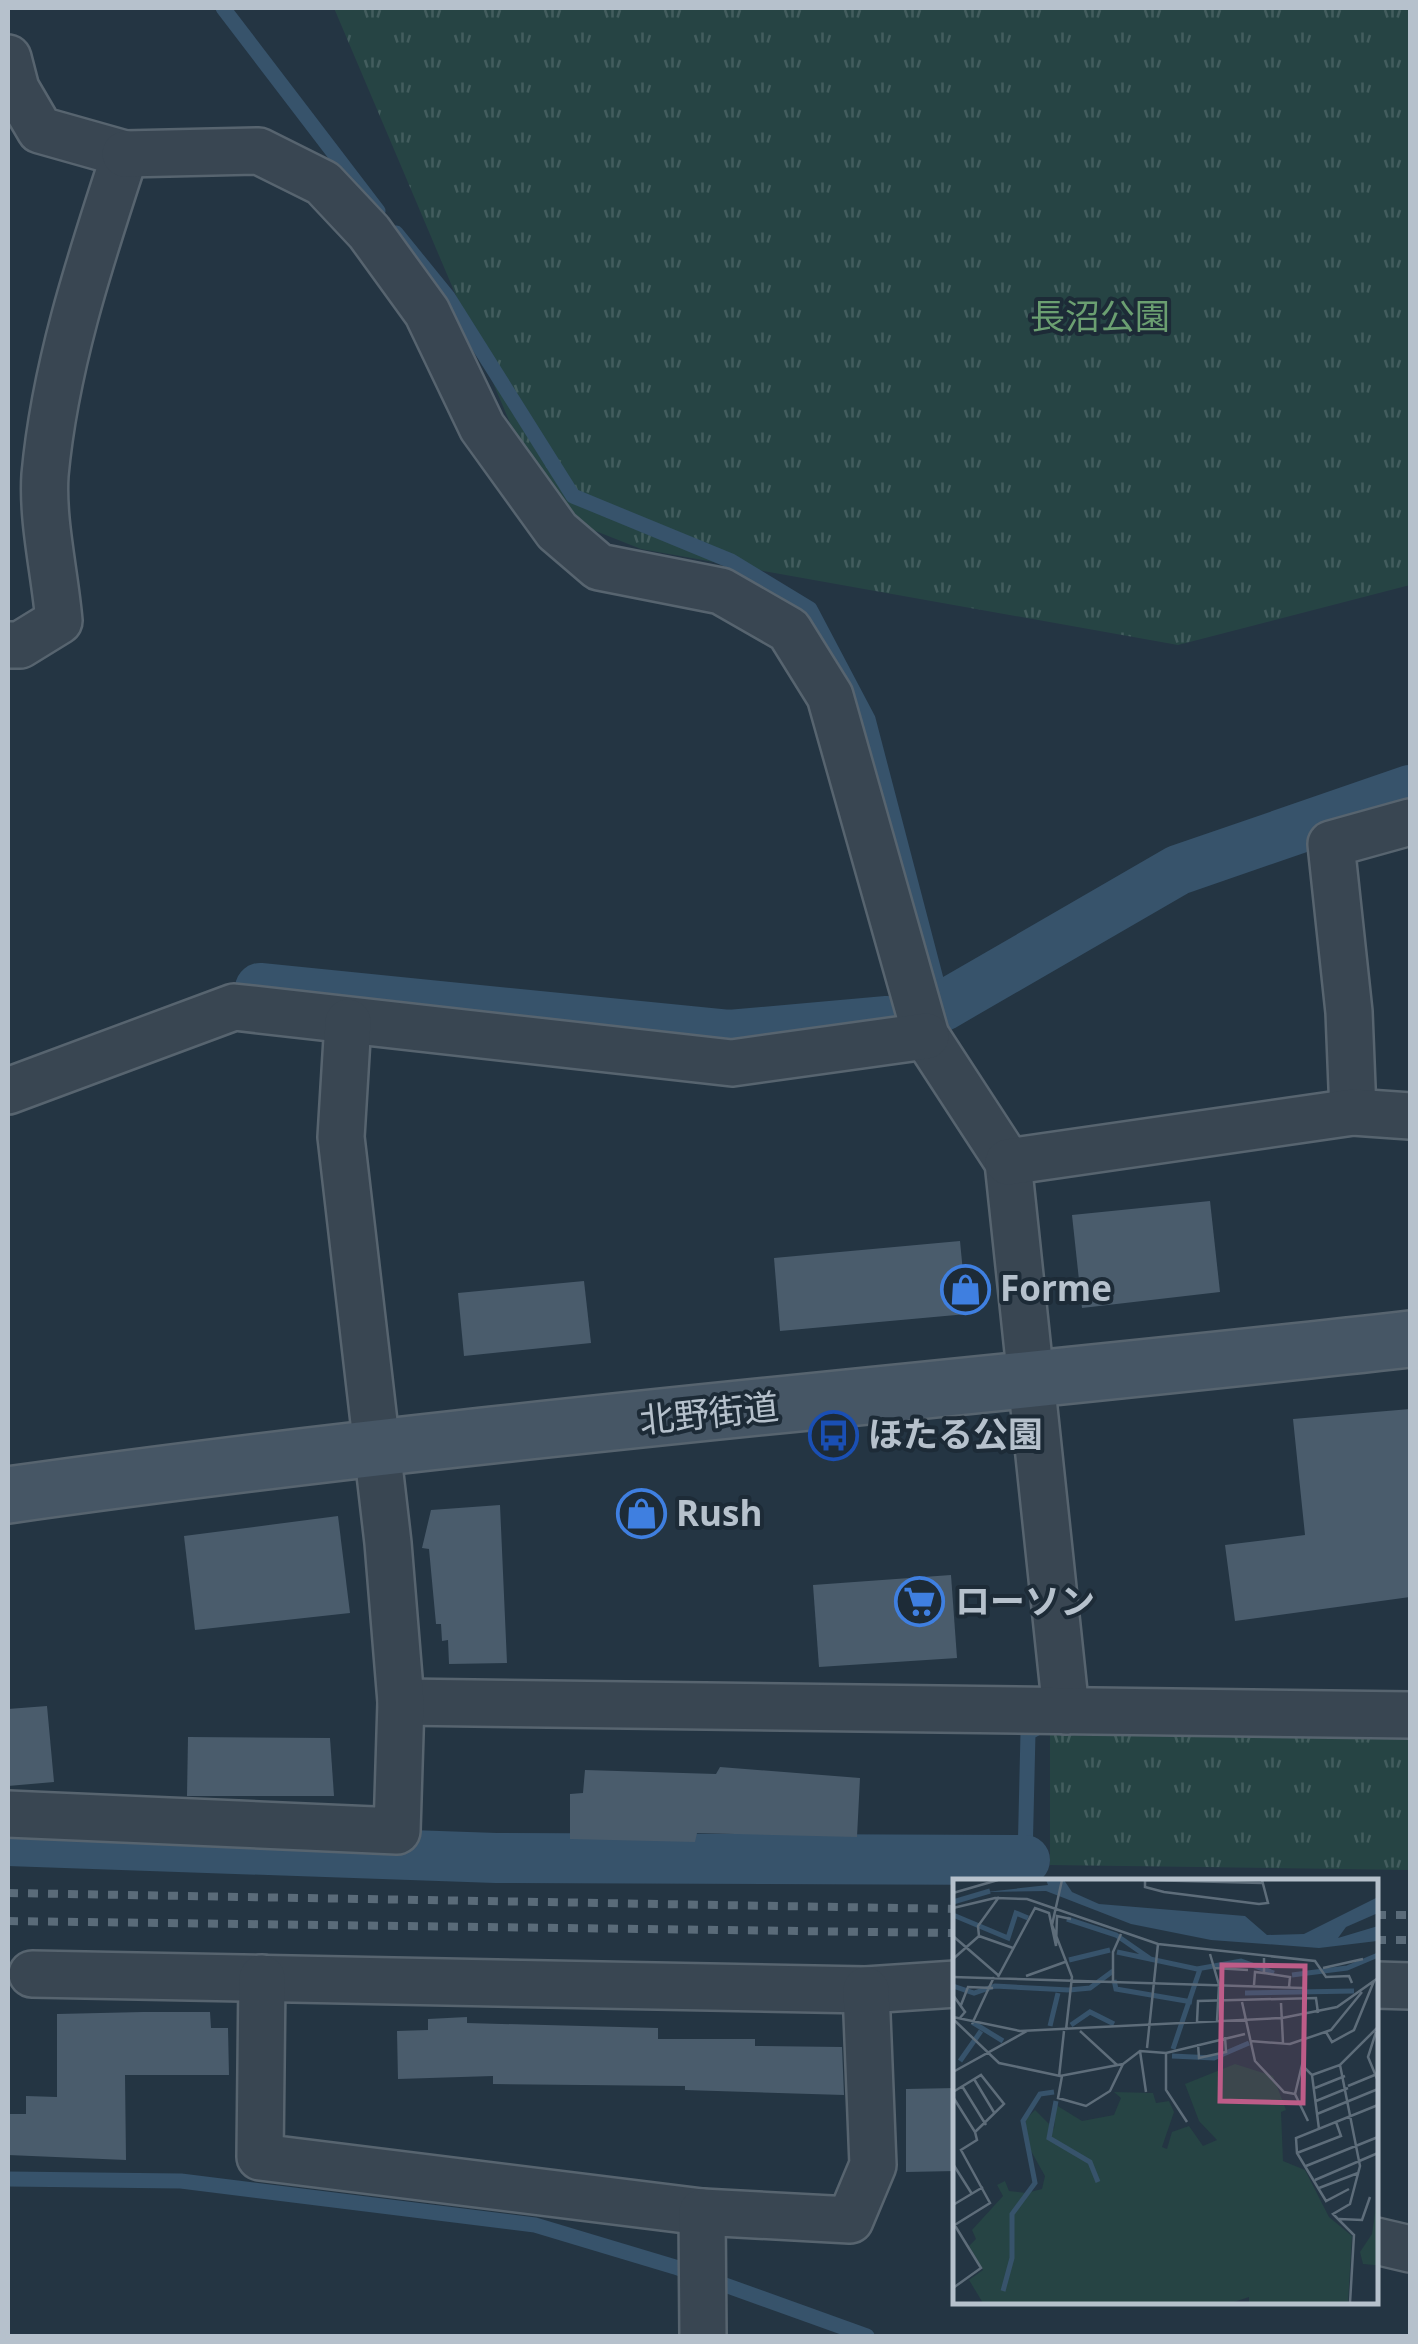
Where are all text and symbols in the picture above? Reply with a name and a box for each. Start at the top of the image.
park label: 長沼公園 [1030,292,1170,339]
shop icon: Forme [939,1263,991,1315]
place label: Forme [1000,1264,1112,1311]
street label: 北野街道 [637,1382,781,1443]
bus stop icon: ほたる公園 [807,1409,859,1461]
place label: ほたる公園 [868,1410,1043,1457]
shop icon: Rush [615,1488,667,1540]
place label: Rush [676,1489,763,1536]
supermarket icon: ローソン [894,1576,946,1628]
place label: ローソン [955,1577,1095,1624]
inset map [953,1879,1378,2304]

